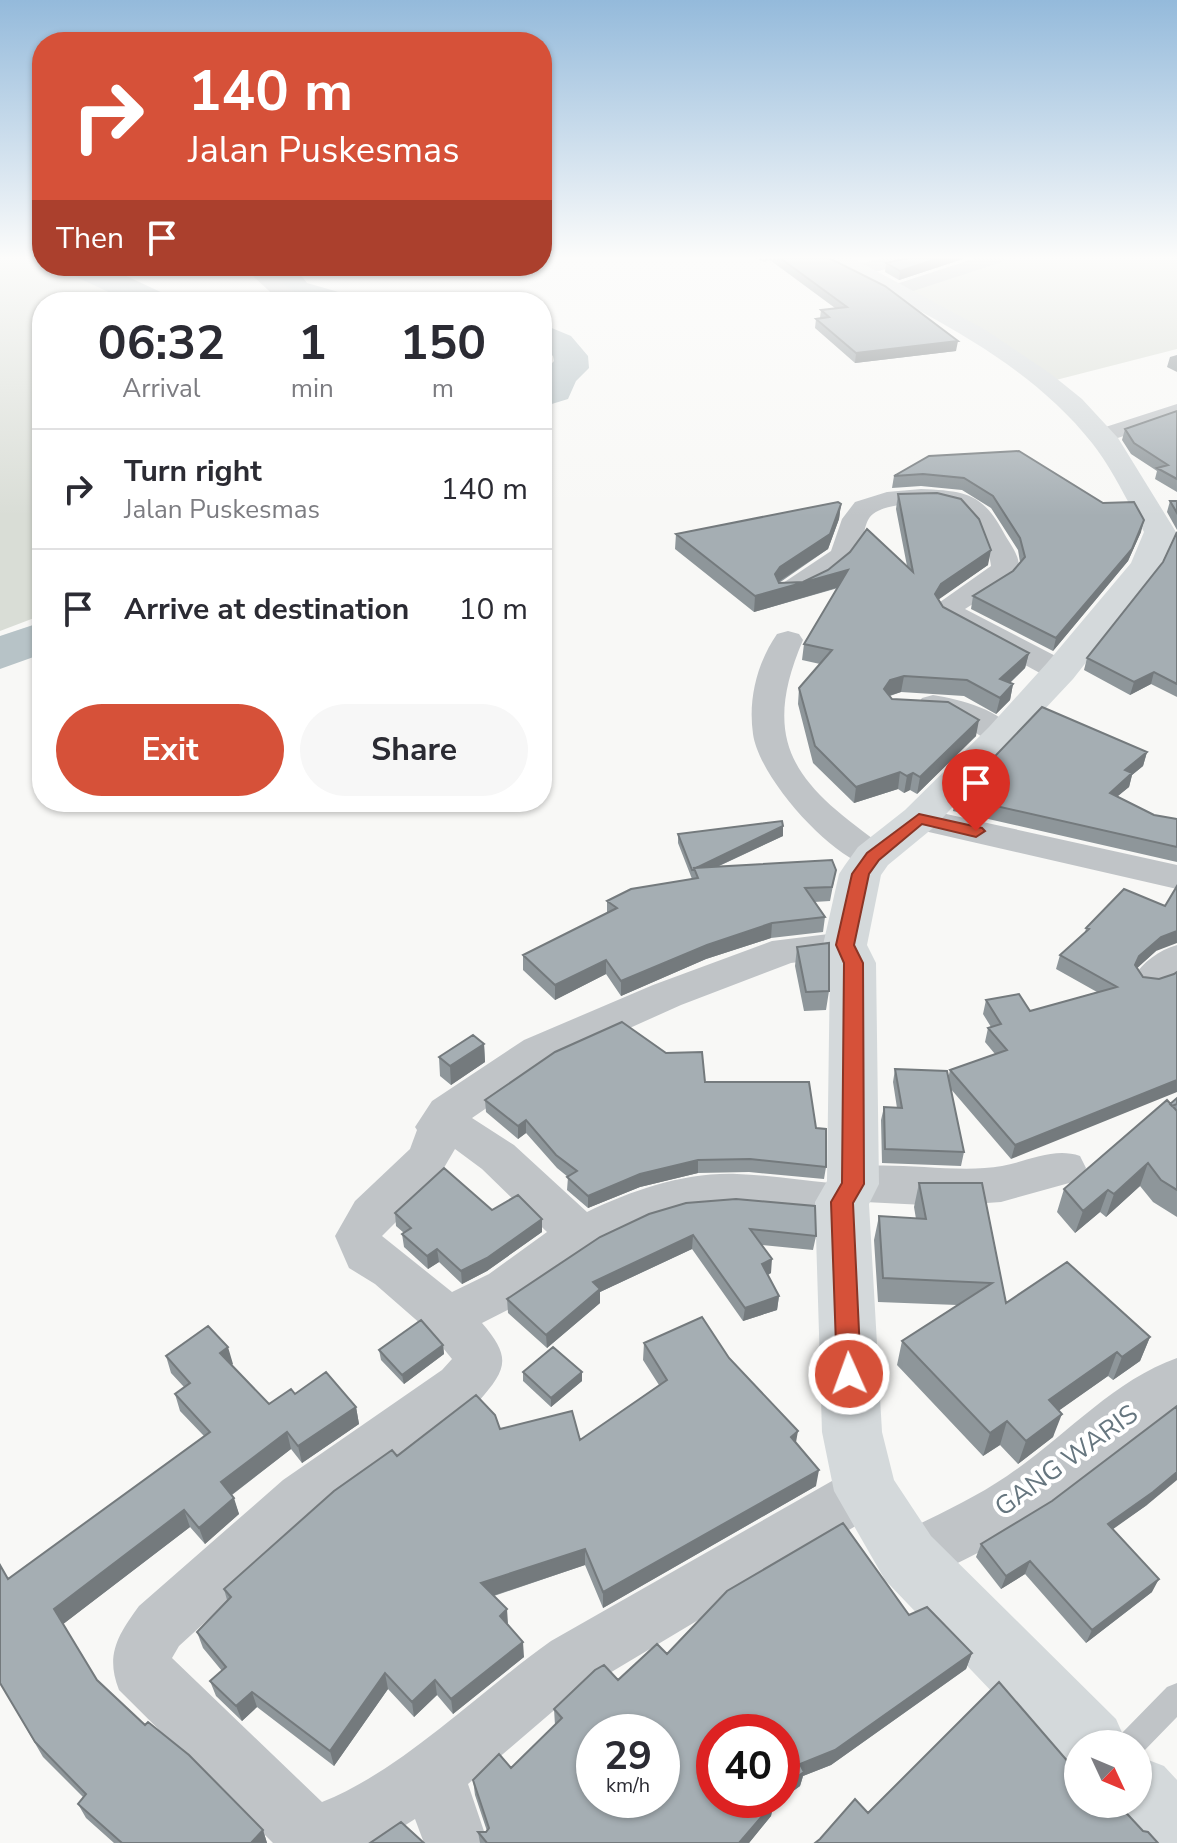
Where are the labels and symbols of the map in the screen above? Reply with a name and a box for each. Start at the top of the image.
pin [942,749,1010,831]
position arrow [807,1332,891,1416]
street label: GANG WARIS [988,1397,1145,1524]
speed limit sign: 40 [696,1714,800,1818]
north arrow [1064,1730,1152,1818]

